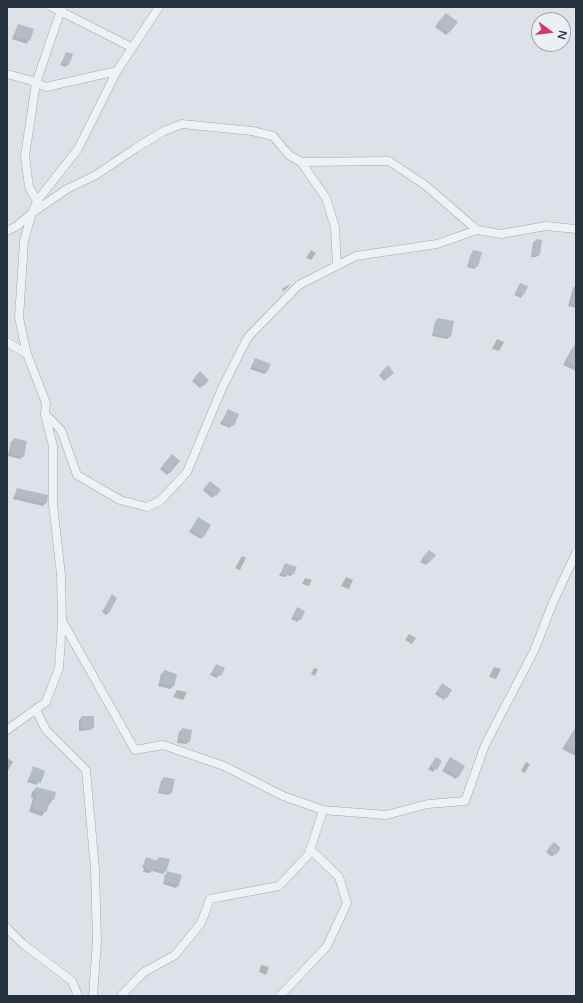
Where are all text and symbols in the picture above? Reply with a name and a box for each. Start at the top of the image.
north arrow [531,12,571,52]
text: N [555,29,570,41]

